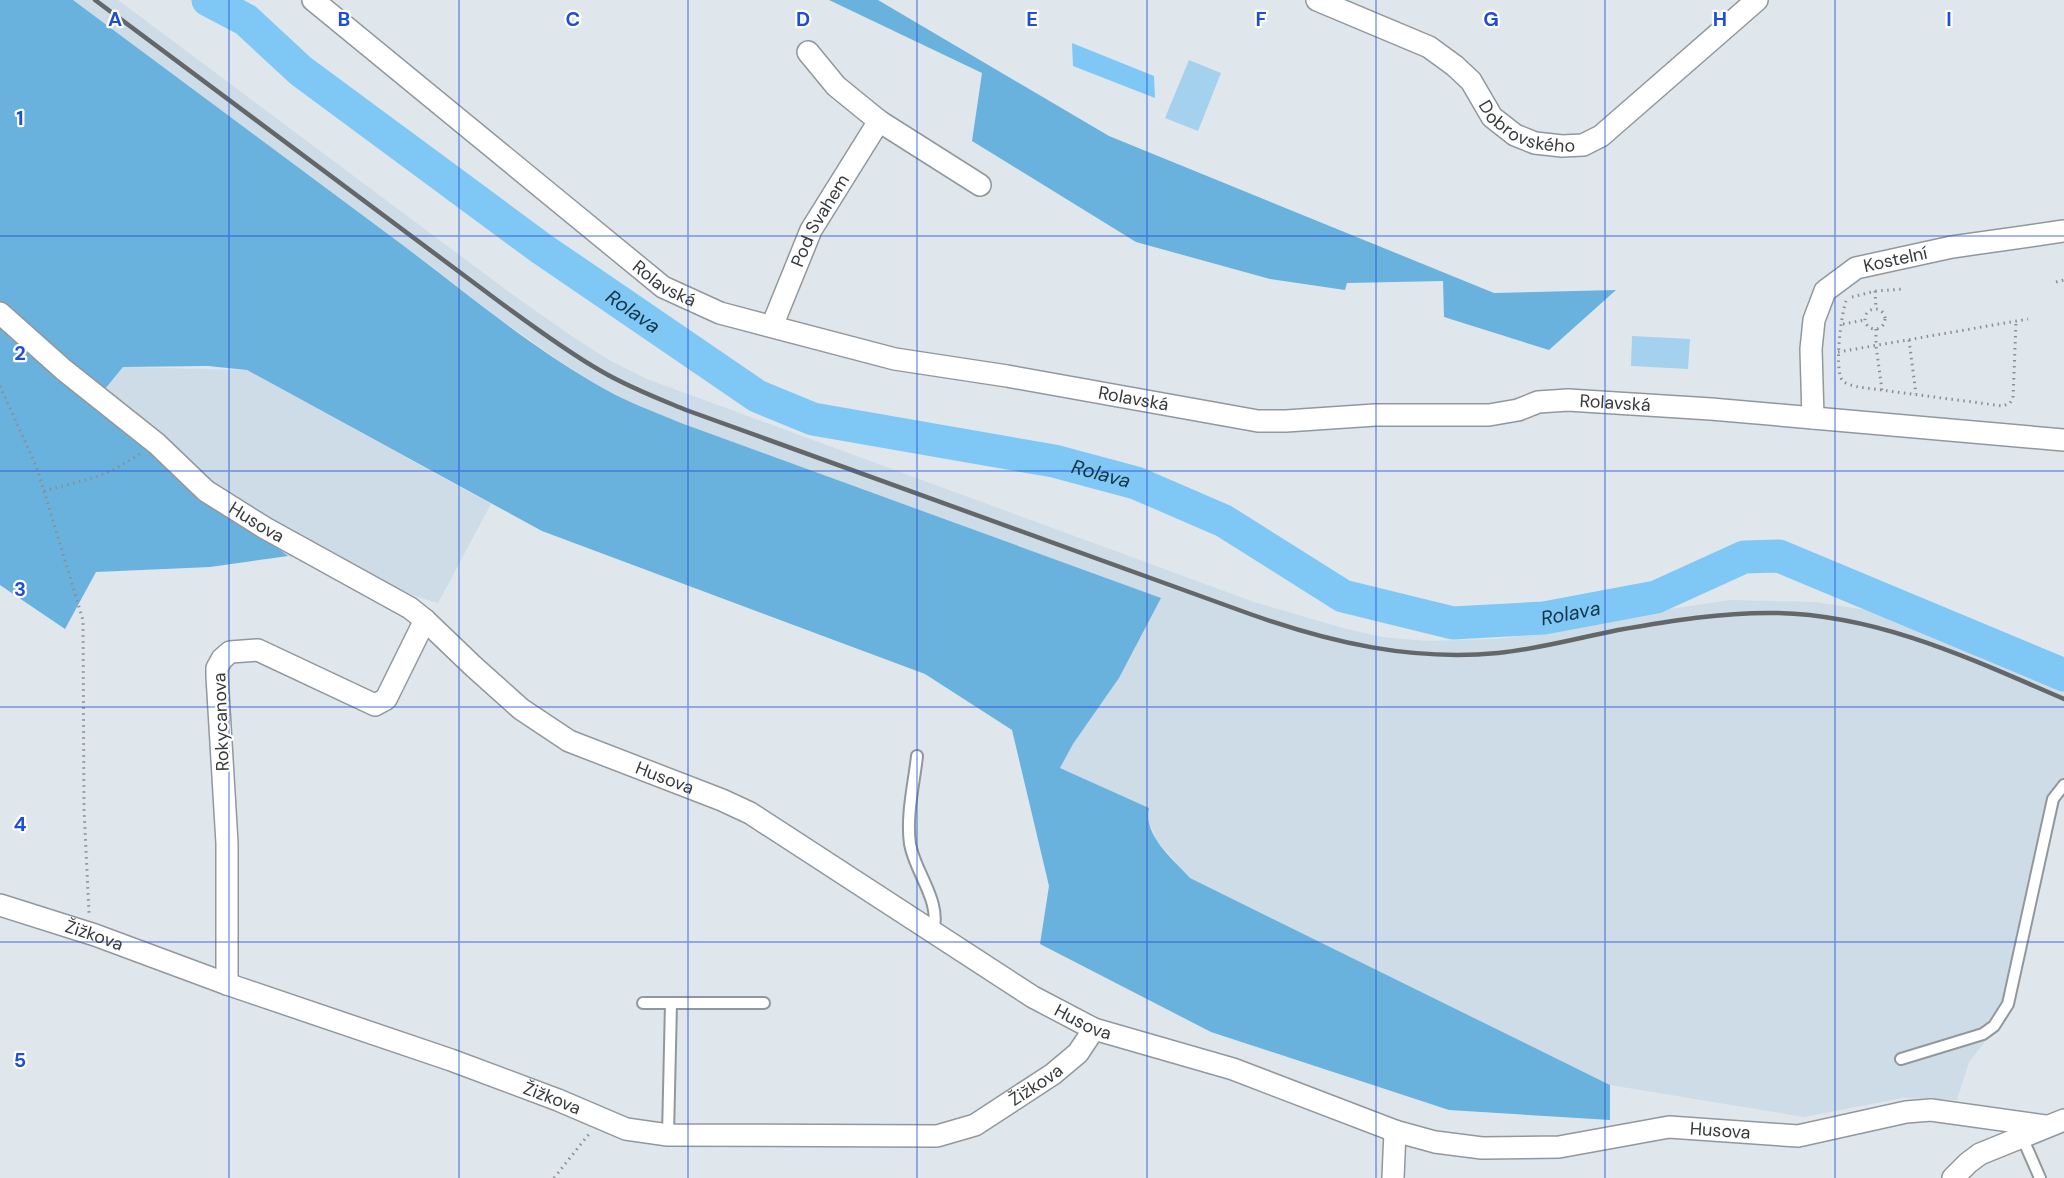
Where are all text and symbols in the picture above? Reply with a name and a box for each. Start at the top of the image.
text: A [108,6,122,32]
text: B [338,6,350,32]
text: C [566,6,580,32]
text: D [796,6,810,32]
text: E [1026,6,1038,32]
text: F [1255,6,1267,32]
text: G [1483,6,1499,32]
text: H [1713,6,1727,32]
text: I [1946,6,1952,32]
street label: Dobrovského [1473,96,1576,158]
text: 1 [16,105,24,131]
street label: Pod Svahem [785,170,855,271]
street label: Kostelní [1861,241,1929,278]
street label: Rolavská [627,255,700,312]
water label: Rolava [601,284,665,339]
text: 2 [14,340,26,366]
street label: Rolavská [1096,381,1171,417]
street label: Rolavská [1579,389,1651,417]
water label: Rolava [1069,453,1134,494]
street label: Husova [224,496,289,548]
text: 3 [14,576,26,602]
water label: Rolava [1538,595,1603,631]
street label: Rokycanova [207,672,235,772]
street label: Husova [632,756,697,800]
text: 4 [14,811,27,837]
street label: Žižkova [62,914,127,956]
street label: Husova [1050,998,1114,1045]
text: 5 [14,1047,26,1073]
street label: Žižkova [1004,1059,1068,1112]
street label: Žižkova [520,1076,585,1120]
street label: Husova [1689,1116,1751,1145]

